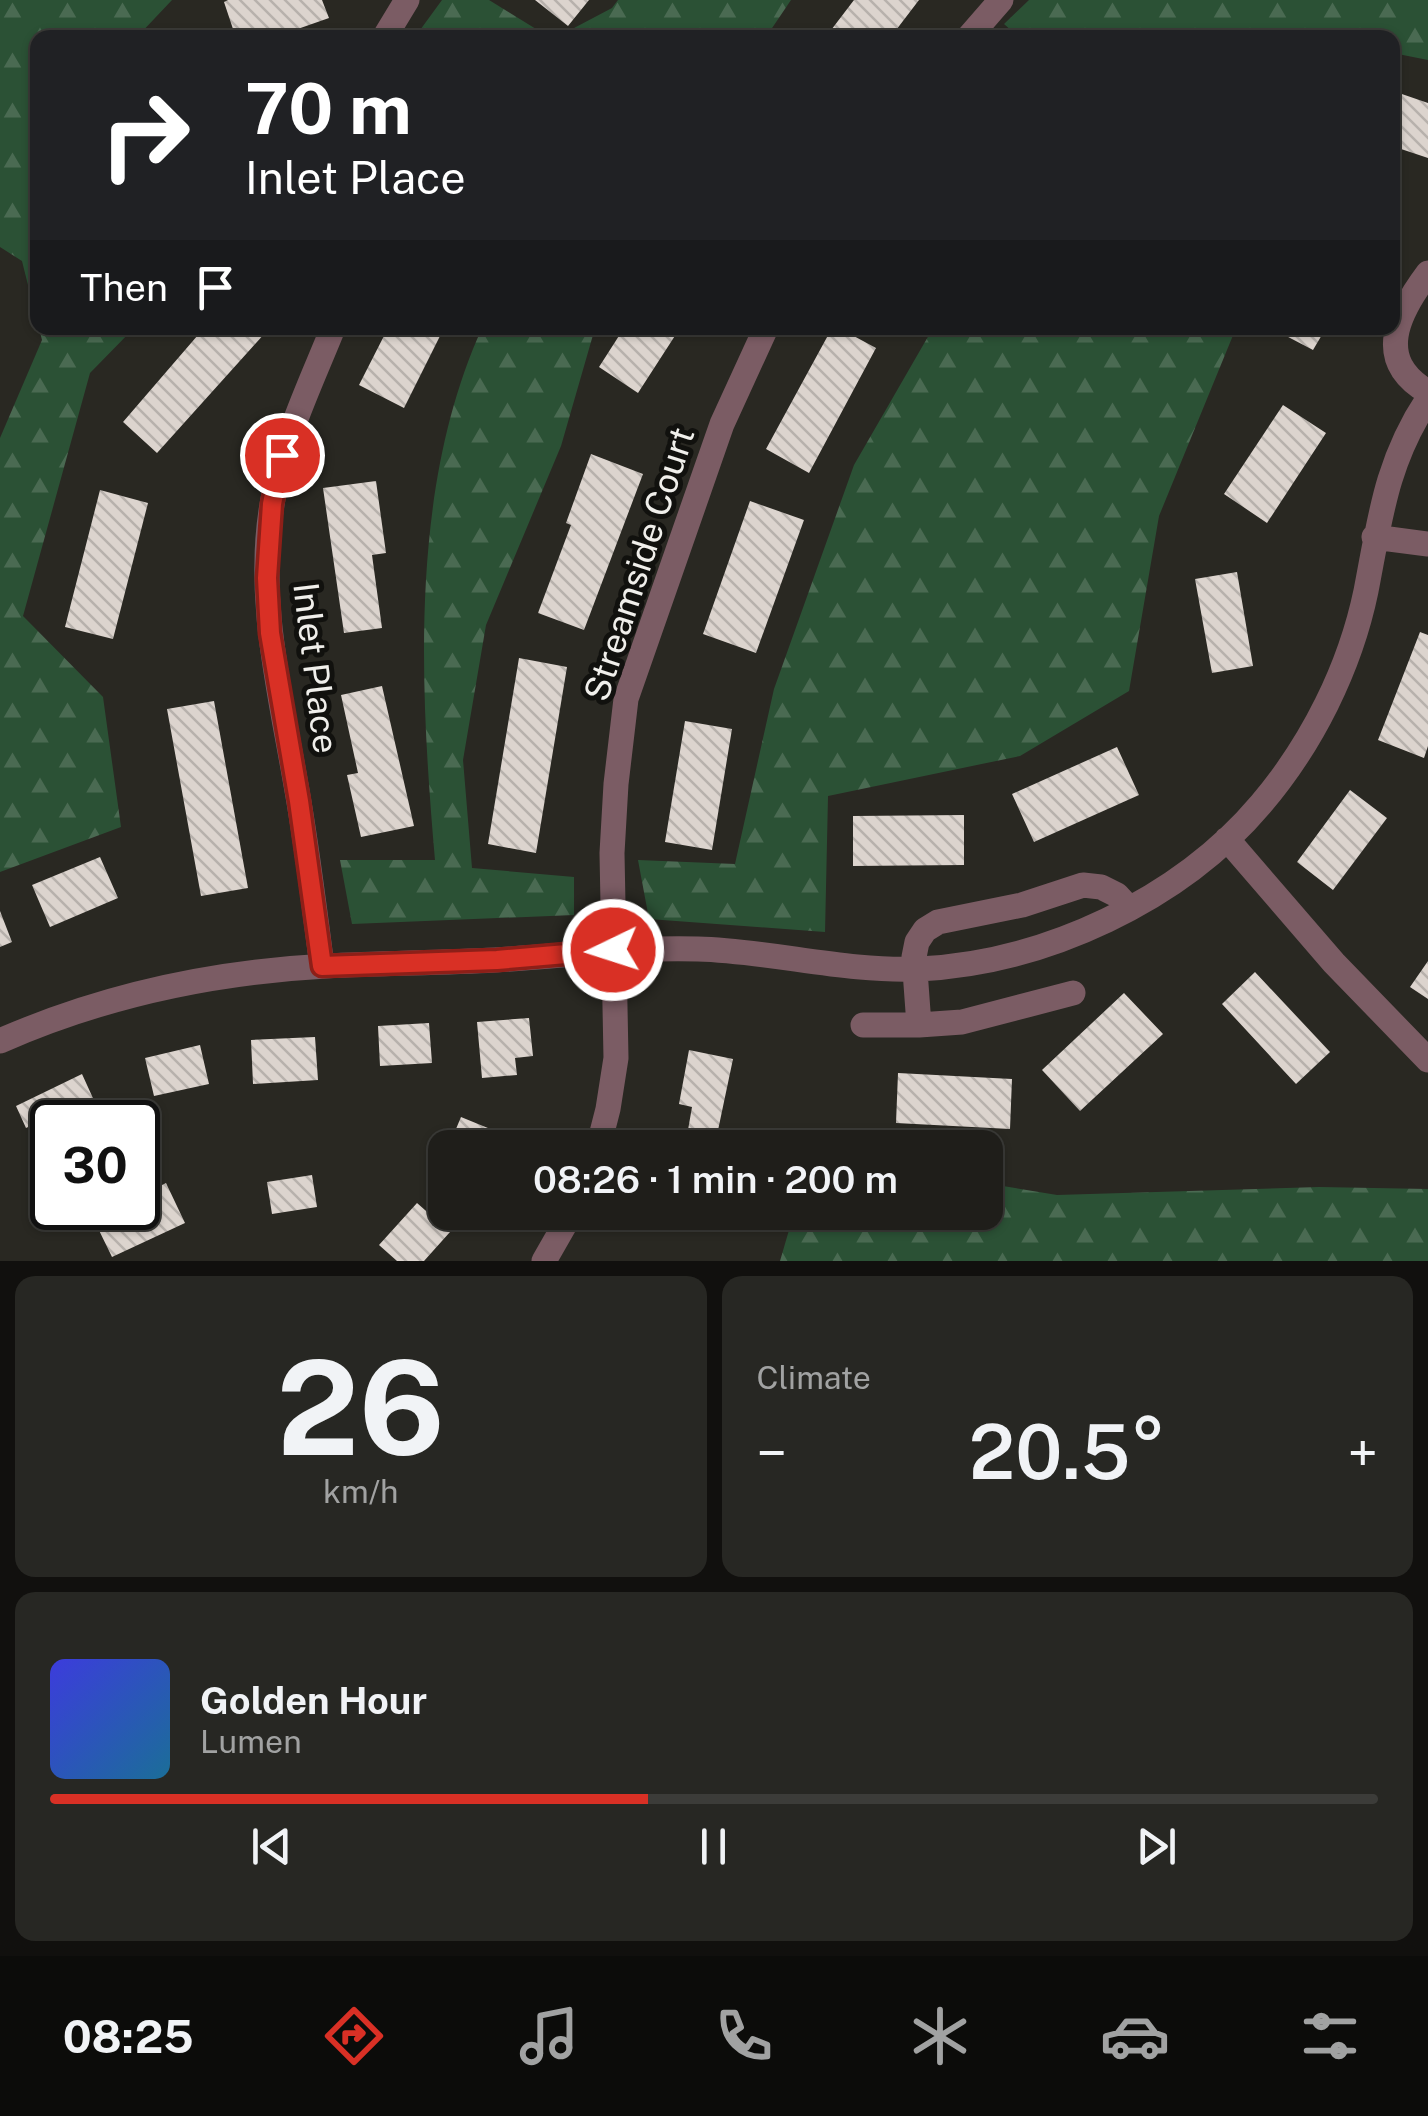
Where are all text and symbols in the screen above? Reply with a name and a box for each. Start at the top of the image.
text: 70 m [245,67,412,150]
icon: right [80,70,210,200]
text: Inlet Place [245,151,466,204]
icon: arrive [188,260,243,315]
text: Then [80,265,168,310]
pin [240,413,325,498]
street label: Streamside Court [575,422,703,706]
icon: arrive [255,428,310,483]
street label: Inlet Place [285,580,347,756]
position arrow [561,898,665,1002]
speed limit sign: 30 [30,1100,160,1230]
text: 08:26 · 1 min · 200 m [533,1157,898,1202]
text: 26 [277,1332,445,1484]
text: Climate [757,1359,871,1396]
text: 20.5° [969,1408,1166,1496]
text: − [757,1421,787,1485]
text: + [1348,1421,1378,1485]
text: km/h [323,1473,398,1510]
text: Golden Hour [200,1678,427,1723]
text: Lumen [200,1723,302,1760]
icon: previous [244,1819,299,1874]
icon: pause [686,1819,741,1874]
icon: next [1129,1819,1184,1874]
icon: directions [319,2001,389,2071]
icon: music [514,2001,584,2071]
icon: phone [709,2001,779,2071]
icon: climate [905,2001,975,2071]
icon: car [1100,2001,1170,2071]
icon: filters [1295,2001,1365,2071]
text: 08:25 [63,2010,194,2063]

